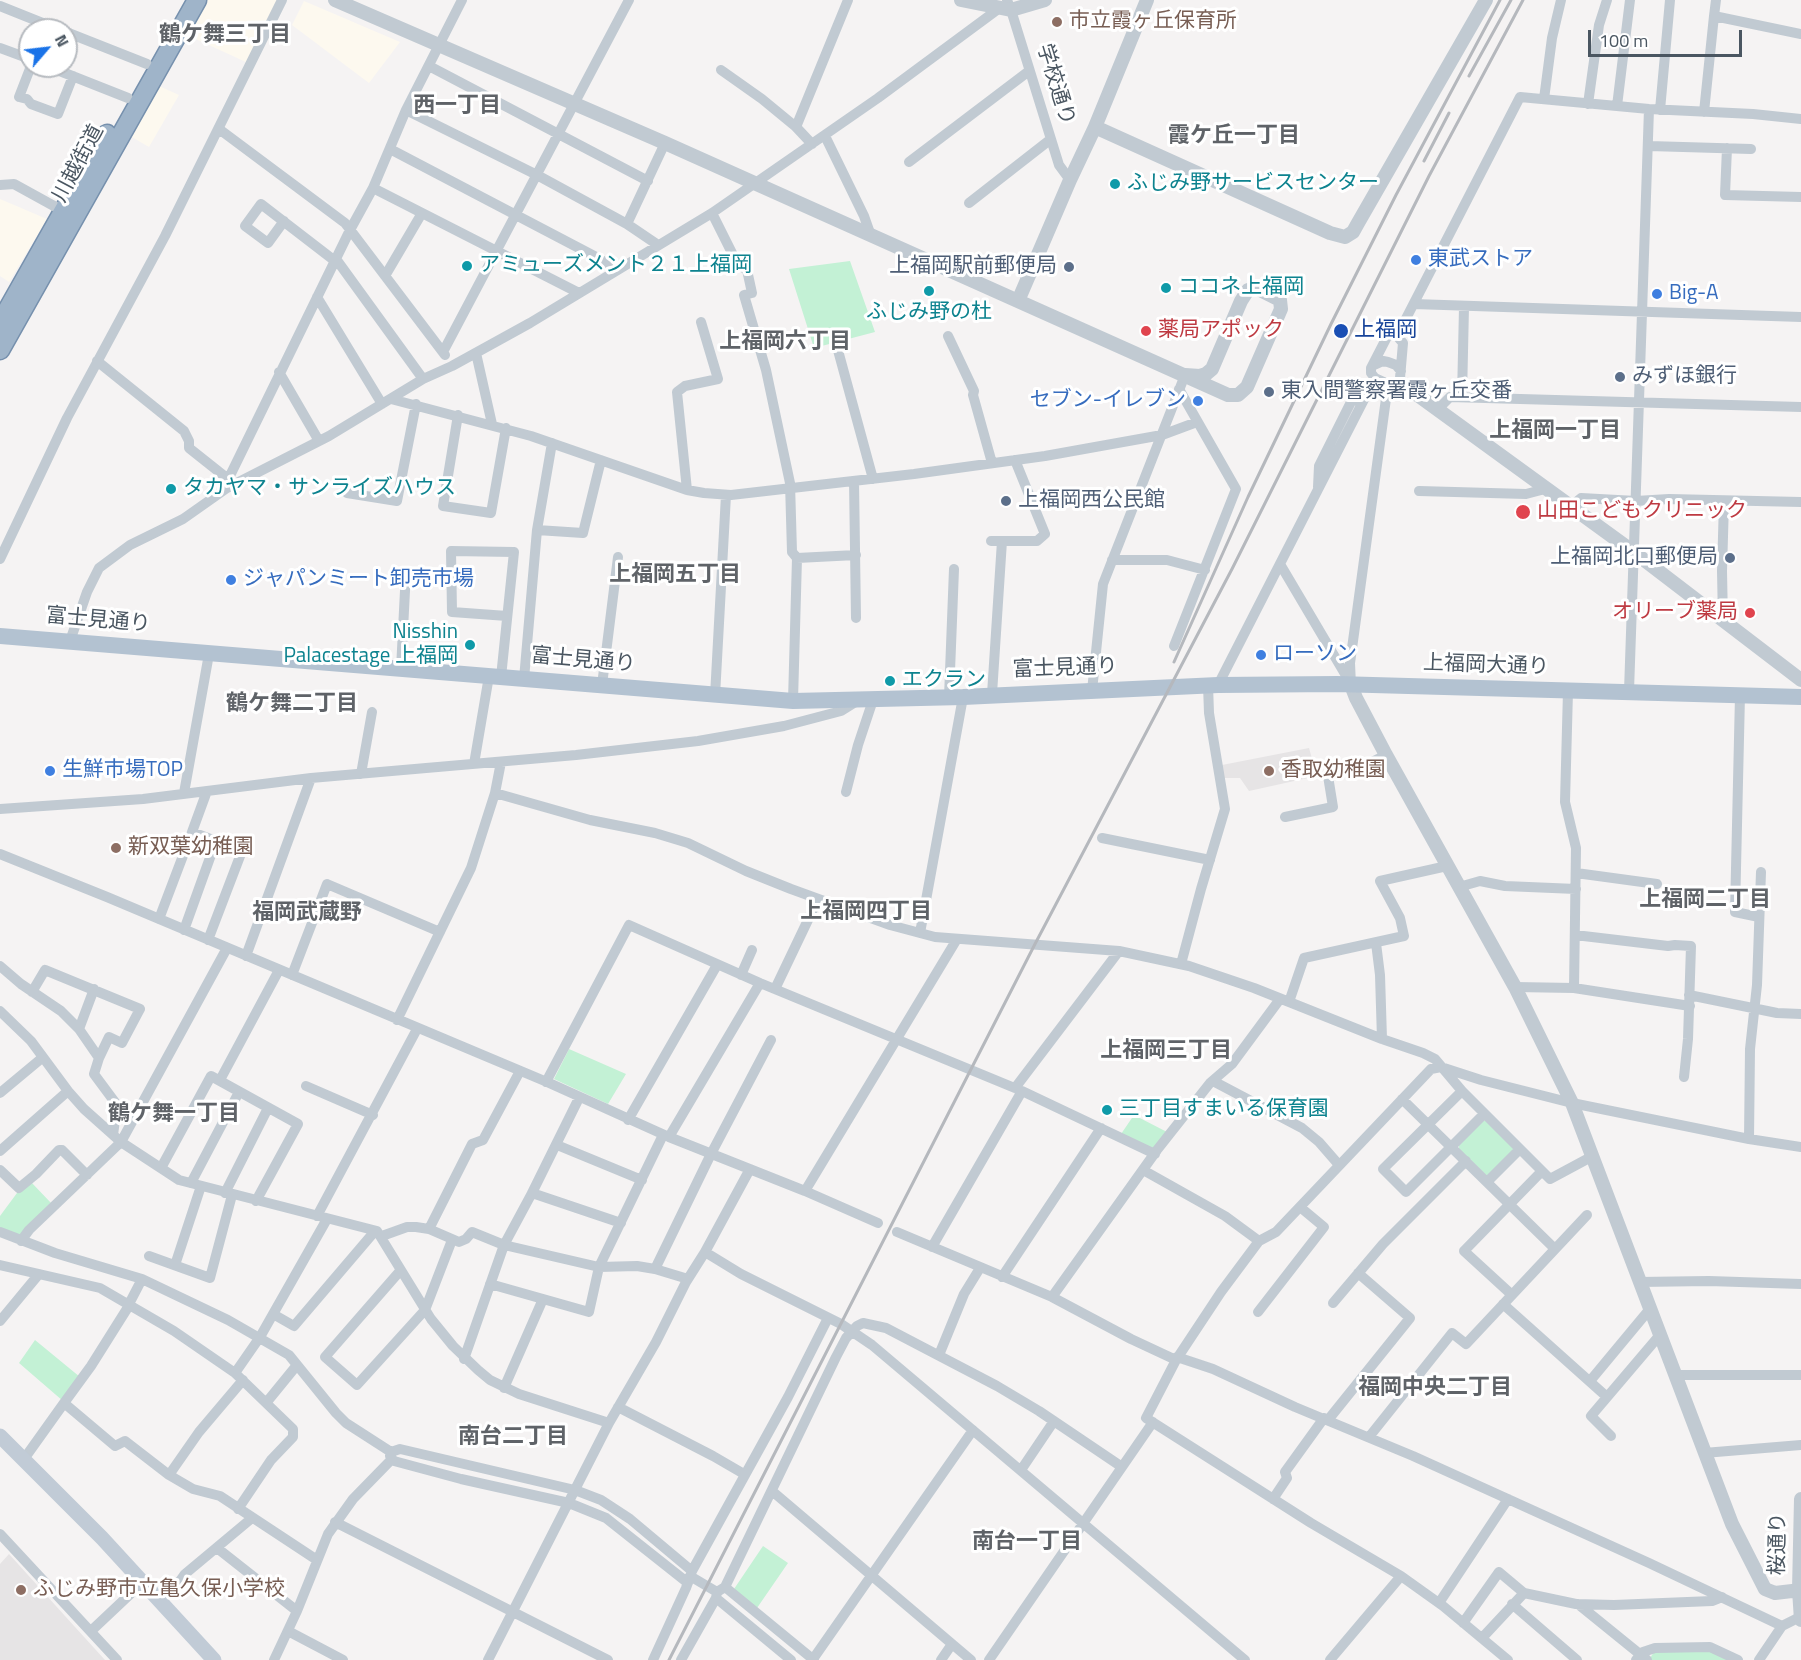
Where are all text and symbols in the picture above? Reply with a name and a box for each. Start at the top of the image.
place label: 市立霞ヶ丘保育所 [1069,9,1237,35]
marker: 市立霞ヶ丘保育所 [1050,15,1064,29]
north arrow [18,18,78,78]
scale bar [1591,18,1746,56]
district label: 鶴ケ舞三丁目 [159,23,291,49]
text: 100 m [1599,27,1648,54]
text: N [49,30,75,51]
street label: 学校通り [1031,41,1079,129]
district label: 西一丁目 [413,94,501,120]
street label: 川越街道 [48,121,110,207]
district label: 霞ケ丘一丁目 [1168,124,1300,150]
place label: ふじみ野サービスセンター [1127,171,1379,197]
marker: ふじみ野サービスセンター [1108,177,1122,191]
place label: 東武ストア [1428,247,1533,273]
place label: アミューズメント２１上福岡 [479,253,752,279]
marker: 東武ストア [1409,253,1423,267]
place label: 上福岡駅前郵便局 [889,254,1057,280]
marker: アミューズメント２１上福岡 [460,259,474,273]
marker: 上福岡駅前郵便局 [1062,260,1076,274]
place label: ココネ上福岡 [1178,275,1304,301]
marker: ココネ上福岡 [1159,281,1173,295]
place label: Big-A [1669,281,1719,307]
marker: ふじみ野の杜 [922,284,936,298]
marker: Big-A [1650,287,1664,301]
place label: ふじみ野の杜 [866,300,992,326]
place label: 薬局アポック [1158,318,1284,344]
place label: 上福岡 [1354,318,1417,344]
marker: 上福岡 [1332,322,1350,340]
marker: 薬局アポック [1139,324,1153,338]
district label: 上福岡六丁目 [719,330,851,356]
place label: みずほ銀行 [1632,364,1737,390]
marker: みずほ銀行 [1613,370,1627,384]
place label: 東入間警察署霞ヶ丘交番 [1281,379,1512,405]
marker: 東入間警察署霞ヶ丘交番 [1262,385,1276,399]
place label: セブン-イレブン [1030,388,1186,414]
marker: セブン-イレブン [1191,394,1205,408]
district label: 上福岡一丁目 [1489,419,1621,445]
place label: タカヤマ・サンライズハウス [183,476,456,502]
marker: タカヤマ・サンライズハウス [164,482,178,496]
place label: 上福岡西公民館 [1018,488,1165,514]
marker: 上福岡西公民館 [999,494,1013,508]
place label: 山田こどもクリニック [1537,499,1747,525]
marker: 山田こどもクリニック [1514,503,1532,521]
place label: 上福岡北口郵便局 [1550,545,1718,571]
marker: 上福岡北口郵便局 [1723,551,1737,565]
district label: 上福岡五丁目 [609,563,741,589]
place label: ジャパンミート卸売市場 [243,567,474,593]
marker: ジャパンミート卸売市場 [224,573,238,587]
place label: オリーブ薬局 [1612,600,1738,626]
street label: 富士見通り [45,604,151,638]
marker: オリーブ薬局 [1743,606,1757,620]
place label: Nisshin Palacestage 上福岡 [283,620,458,670]
marker: Nisshin Palacestage 上福岡 [463,638,477,652]
place label: ローソン [1273,642,1357,668]
street label: 富士見通り [530,644,636,678]
marker: ローソン [1254,648,1268,662]
street label: 上福岡大通り [1423,651,1549,681]
street label: 富士見通り [1012,655,1118,683]
place label: エクラン [902,668,986,694]
marker: エクラン [883,674,897,688]
district label: 鶴ケ舞二丁目 [226,692,358,718]
place label: 生鮮市場TOP [62,758,183,784]
place label: 香取幼稚園 [1281,758,1386,784]
marker: 生鮮市場TOP [43,764,57,778]
marker: 香取幼稚園 [1262,764,1276,778]
place label: 新双葉幼稚園 [128,835,254,861]
marker: 新双葉幼稚園 [109,841,123,855]
district label: 上福岡二丁目 [1639,888,1771,914]
district label: 上福岡四丁目 [800,900,932,926]
district label: 福岡武蔵野 [252,901,362,927]
district label: 上福岡三丁目 [1100,1039,1232,1065]
place label: 三丁目すまいる保育園 [1119,1097,1329,1123]
district label: 鶴ケ舞一丁目 [108,1102,240,1128]
marker: 三丁目すまいる保育園 [1100,1103,1114,1117]
district label: 福岡中央二丁目 [1358,1376,1512,1402]
district label: 南台二丁目 [458,1425,568,1451]
street label: 桜通り [1766,1512,1792,1576]
district label: 南台一丁目 [972,1530,1082,1556]
place label: ふじみ野市立亀久保小学校 [33,1577,285,1603]
marker: ふじみ野市立亀久保小学校 [14,1583,28,1597]

